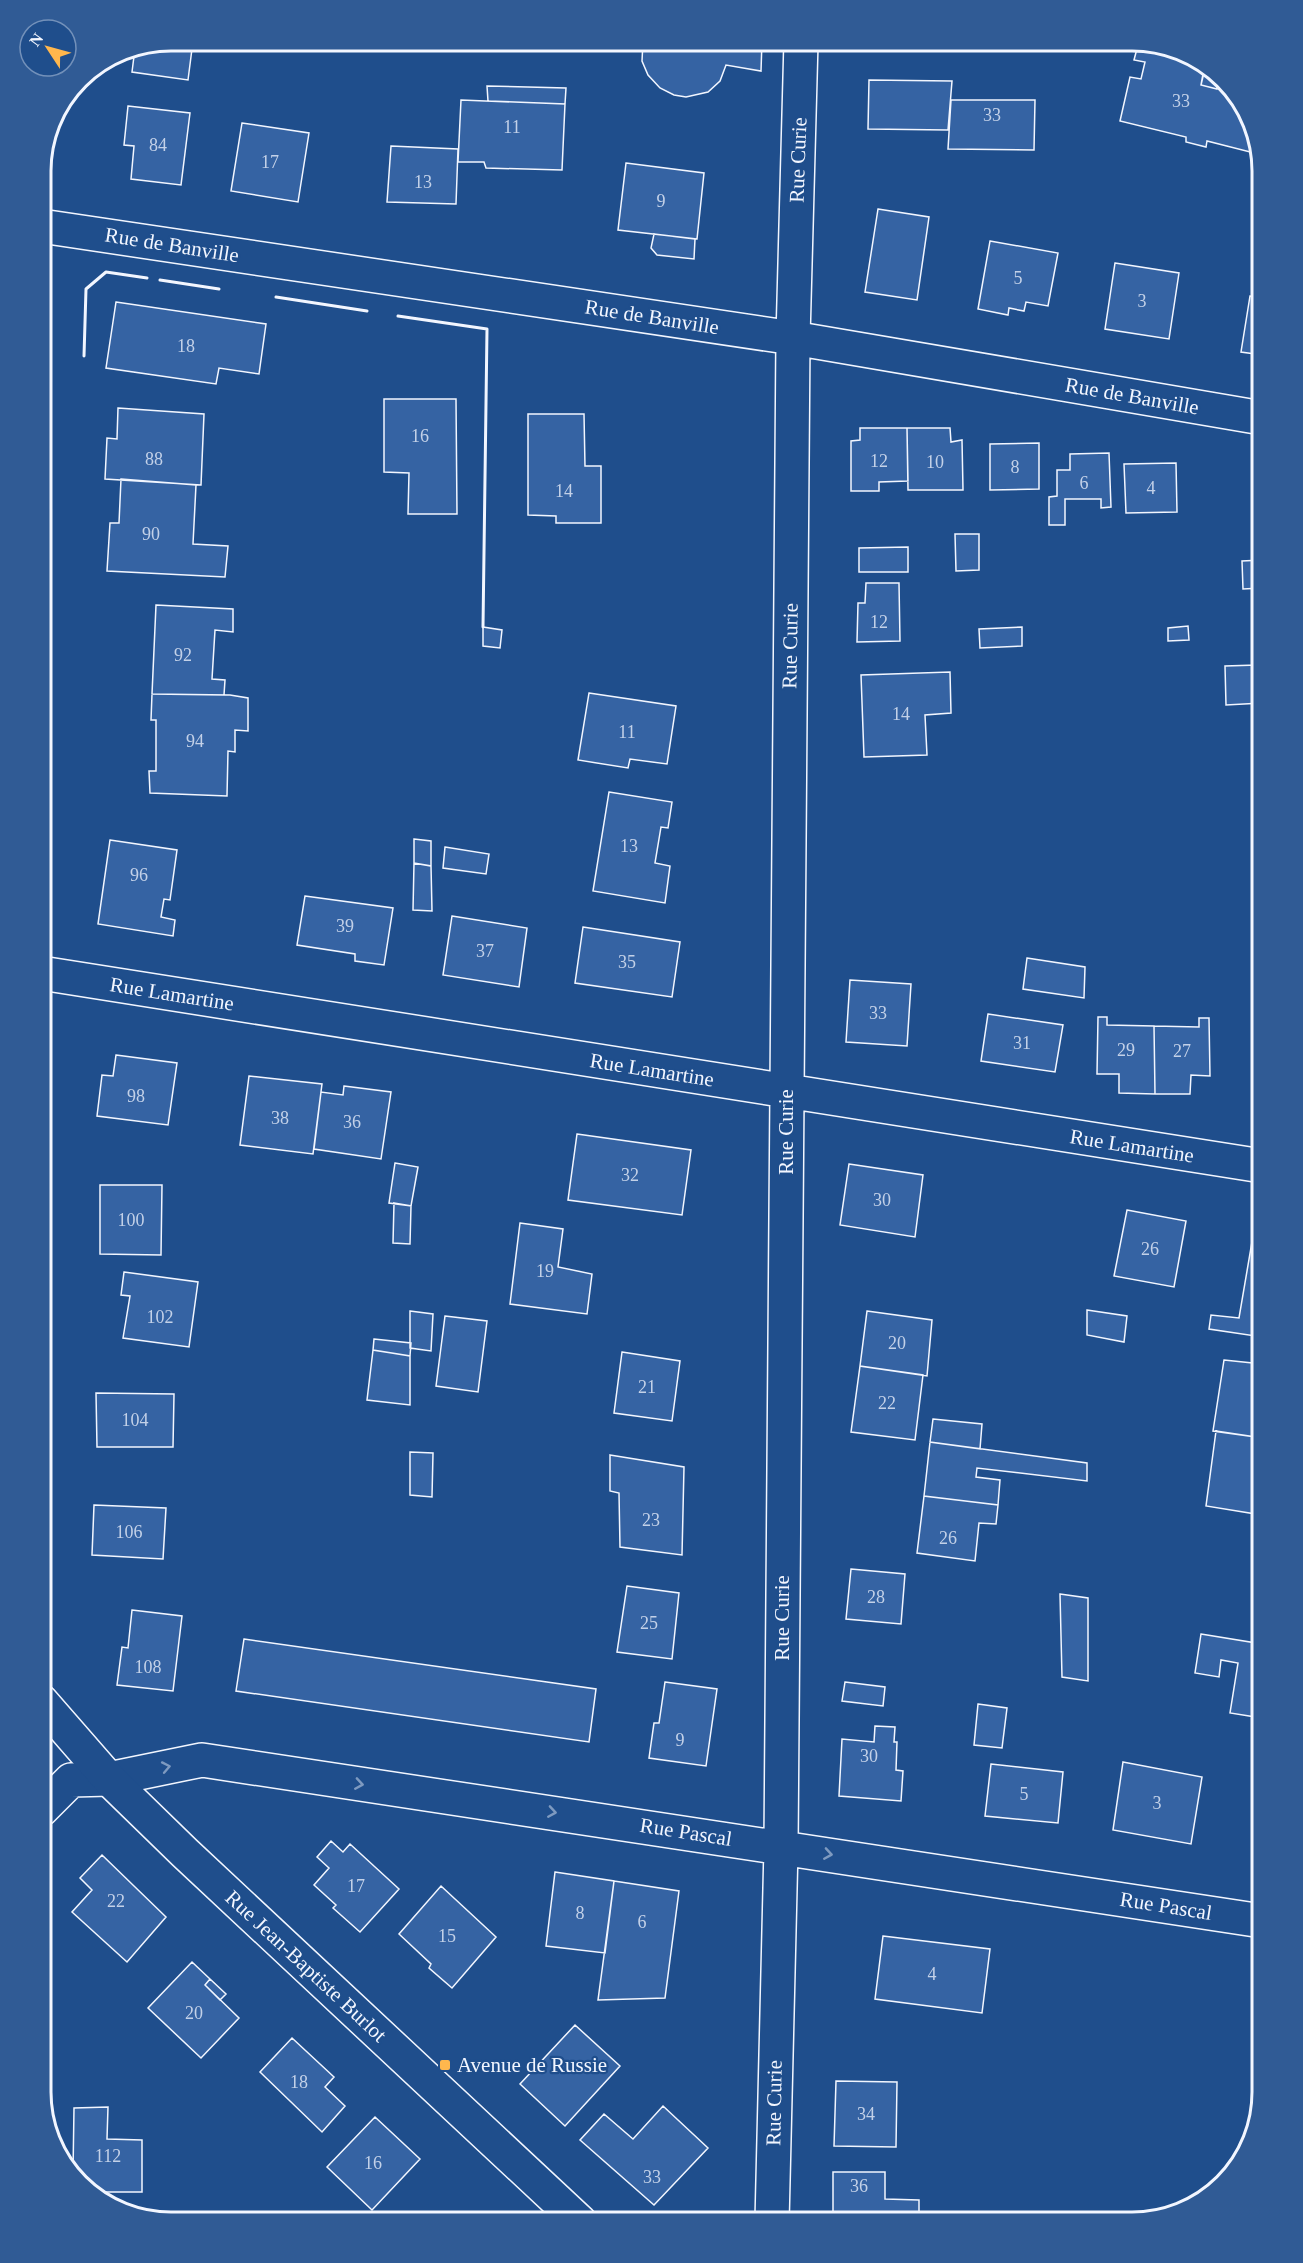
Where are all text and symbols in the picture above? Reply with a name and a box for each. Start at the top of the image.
north arrow [18,18,78,78]
text: N [26,29,47,49]
house number: 33 [1172,91,1190,111]
house number: 33 [983,105,1001,125]
house number: 11 [503,117,521,137]
street label: Rue Curie [785,117,811,203]
house number: 84 [149,135,167,155]
house number: 17 [261,152,279,172]
house number: 13 [414,172,432,192]
house number: 9 [657,191,666,211]
street label: Rue de Banville [103,223,241,267]
house number: 5 [1014,268,1023,288]
house number: 3 [1138,291,1147,311]
street label: Rue de Banville [583,295,721,339]
house number: 18 [177,336,195,356]
street label: Rue de Banville [1063,372,1201,420]
house number: 16 [411,426,429,446]
house number: 88 [145,449,163,469]
house number: 12 [870,451,888,471]
house number: 10 [926,452,944,472]
house number: 8 [1011,457,1020,477]
house number: 6 [1080,473,1089,493]
house number: 4 [1147,478,1156,498]
house number: 14 [555,481,573,501]
house number: 90 [142,524,160,544]
street label: Rue Curie [777,603,803,689]
house number: 12 [870,612,888,632]
house number: 92 [174,645,192,665]
house number: 14 [892,704,910,724]
house number: 11 [618,722,636,742]
house number: 94 [186,731,204,751]
house number: 13 [620,836,638,856]
house number: 96 [130,865,148,885]
house number: 39 [336,916,354,936]
house number: 37 [476,941,494,961]
house number: 35 [618,952,636,972]
street label: Rue Lamartine [108,972,236,1016]
house number: 33 [869,1003,887,1023]
house number: 31 [1013,1033,1031,1053]
house number: 29 [1117,1040,1135,1060]
house number: 27 [1173,1041,1191,1061]
street label: Rue Lamartine [588,1048,716,1092]
house number: 98 [127,1086,145,1106]
street label: Rue Curie [774,1089,798,1175]
house number: 38 [271,1108,289,1128]
house number: 36 [343,1112,361,1132]
street label: Rue Lamartine [1068,1124,1196,1168]
house number: 32 [621,1165,639,1185]
house number: 30 [873,1190,891,1210]
house number: 100 [118,1210,145,1230]
house number: 26 [1141,1239,1159,1259]
house number: 19 [536,1261,554,1281]
house number: 102 [147,1307,174,1327]
house number: 20 [888,1333,906,1353]
house number: 21 [638,1377,656,1397]
house number: 22 [878,1393,896,1413]
house number: 104 [122,1410,149,1430]
house number: 23 [642,1510,660,1530]
house number: 106 [116,1522,143,1542]
house number: 26 [939,1528,957,1548]
street label: Rue Curie [770,1575,794,1661]
house number: 28 [867,1587,885,1607]
house number: 25 [640,1613,658,1633]
house number: 108 [135,1657,162,1677]
house number: 9 [676,1730,685,1750]
house number: 30 [860,1746,878,1766]
one-way arrow [161,1761,171,1774]
one-way arrow [354,1777,364,1789]
house number: 5 [1020,1784,1029,1804]
house number: 3 [1153,1793,1162,1813]
one-way arrow [547,1806,556,1818]
street label: Rue Pascal [638,1813,734,1851]
one-way arrow [822,1847,832,1860]
house number: 17 [347,1876,365,1896]
street label: Rue Jean-Baptiste Burlot [221,1885,392,2047]
street label: Rue Pascal [1118,1887,1214,1925]
house number: 22 [107,1891,125,1911]
house number: 8 [576,1903,585,1923]
house number: 6 [638,1912,647,1932]
house number: 15 [438,1926,456,1946]
house number: 4 [928,1964,937,1984]
house number: 20 [185,2003,203,2023]
place label: Avenue de Russie [457,2053,607,2077]
marker: Avenue de Russie [438,2058,452,2072]
street label: Rue Curie [761,2060,787,2146]
house number: 18 [290,2072,308,2092]
house number: 34 [857,2104,875,2124]
house number: 112 [95,2146,121,2166]
house number: 16 [364,2153,382,2173]
house number: 33 [643,2167,661,2187]
house number: 36 [850,2176,868,2196]

